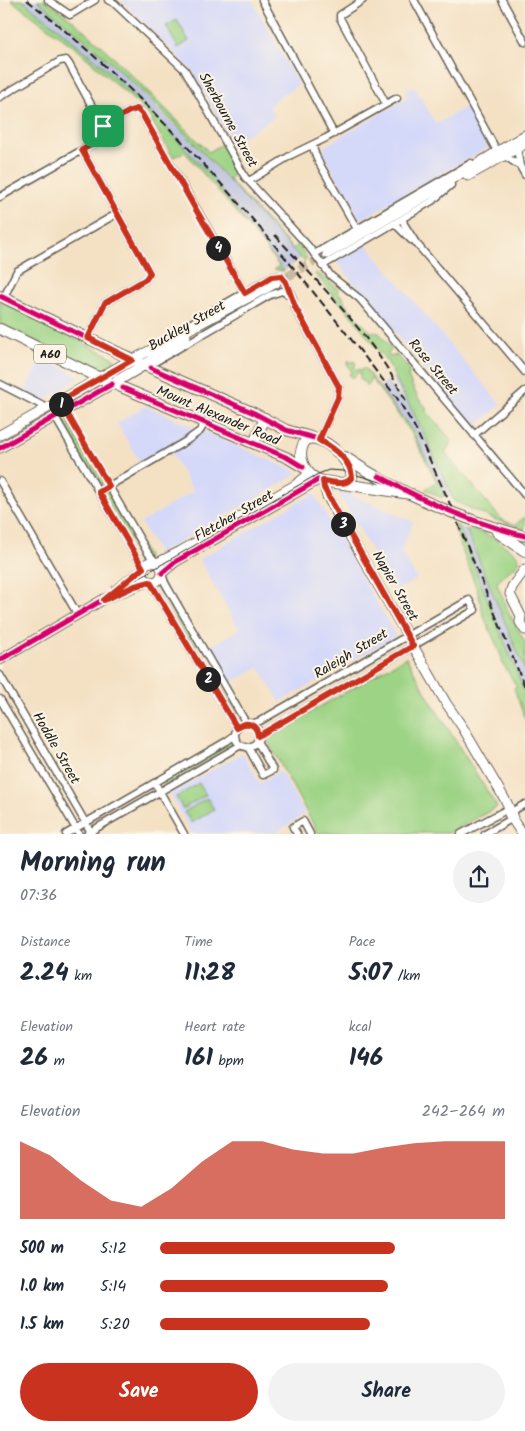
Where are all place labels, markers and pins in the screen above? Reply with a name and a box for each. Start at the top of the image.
pin [82,105,124,147]
pin: 4 [206,236,230,260]
pin: 1 [48,392,74,416]
pin: 3 [330,512,356,536]
pin: 2 [196,666,220,692]

